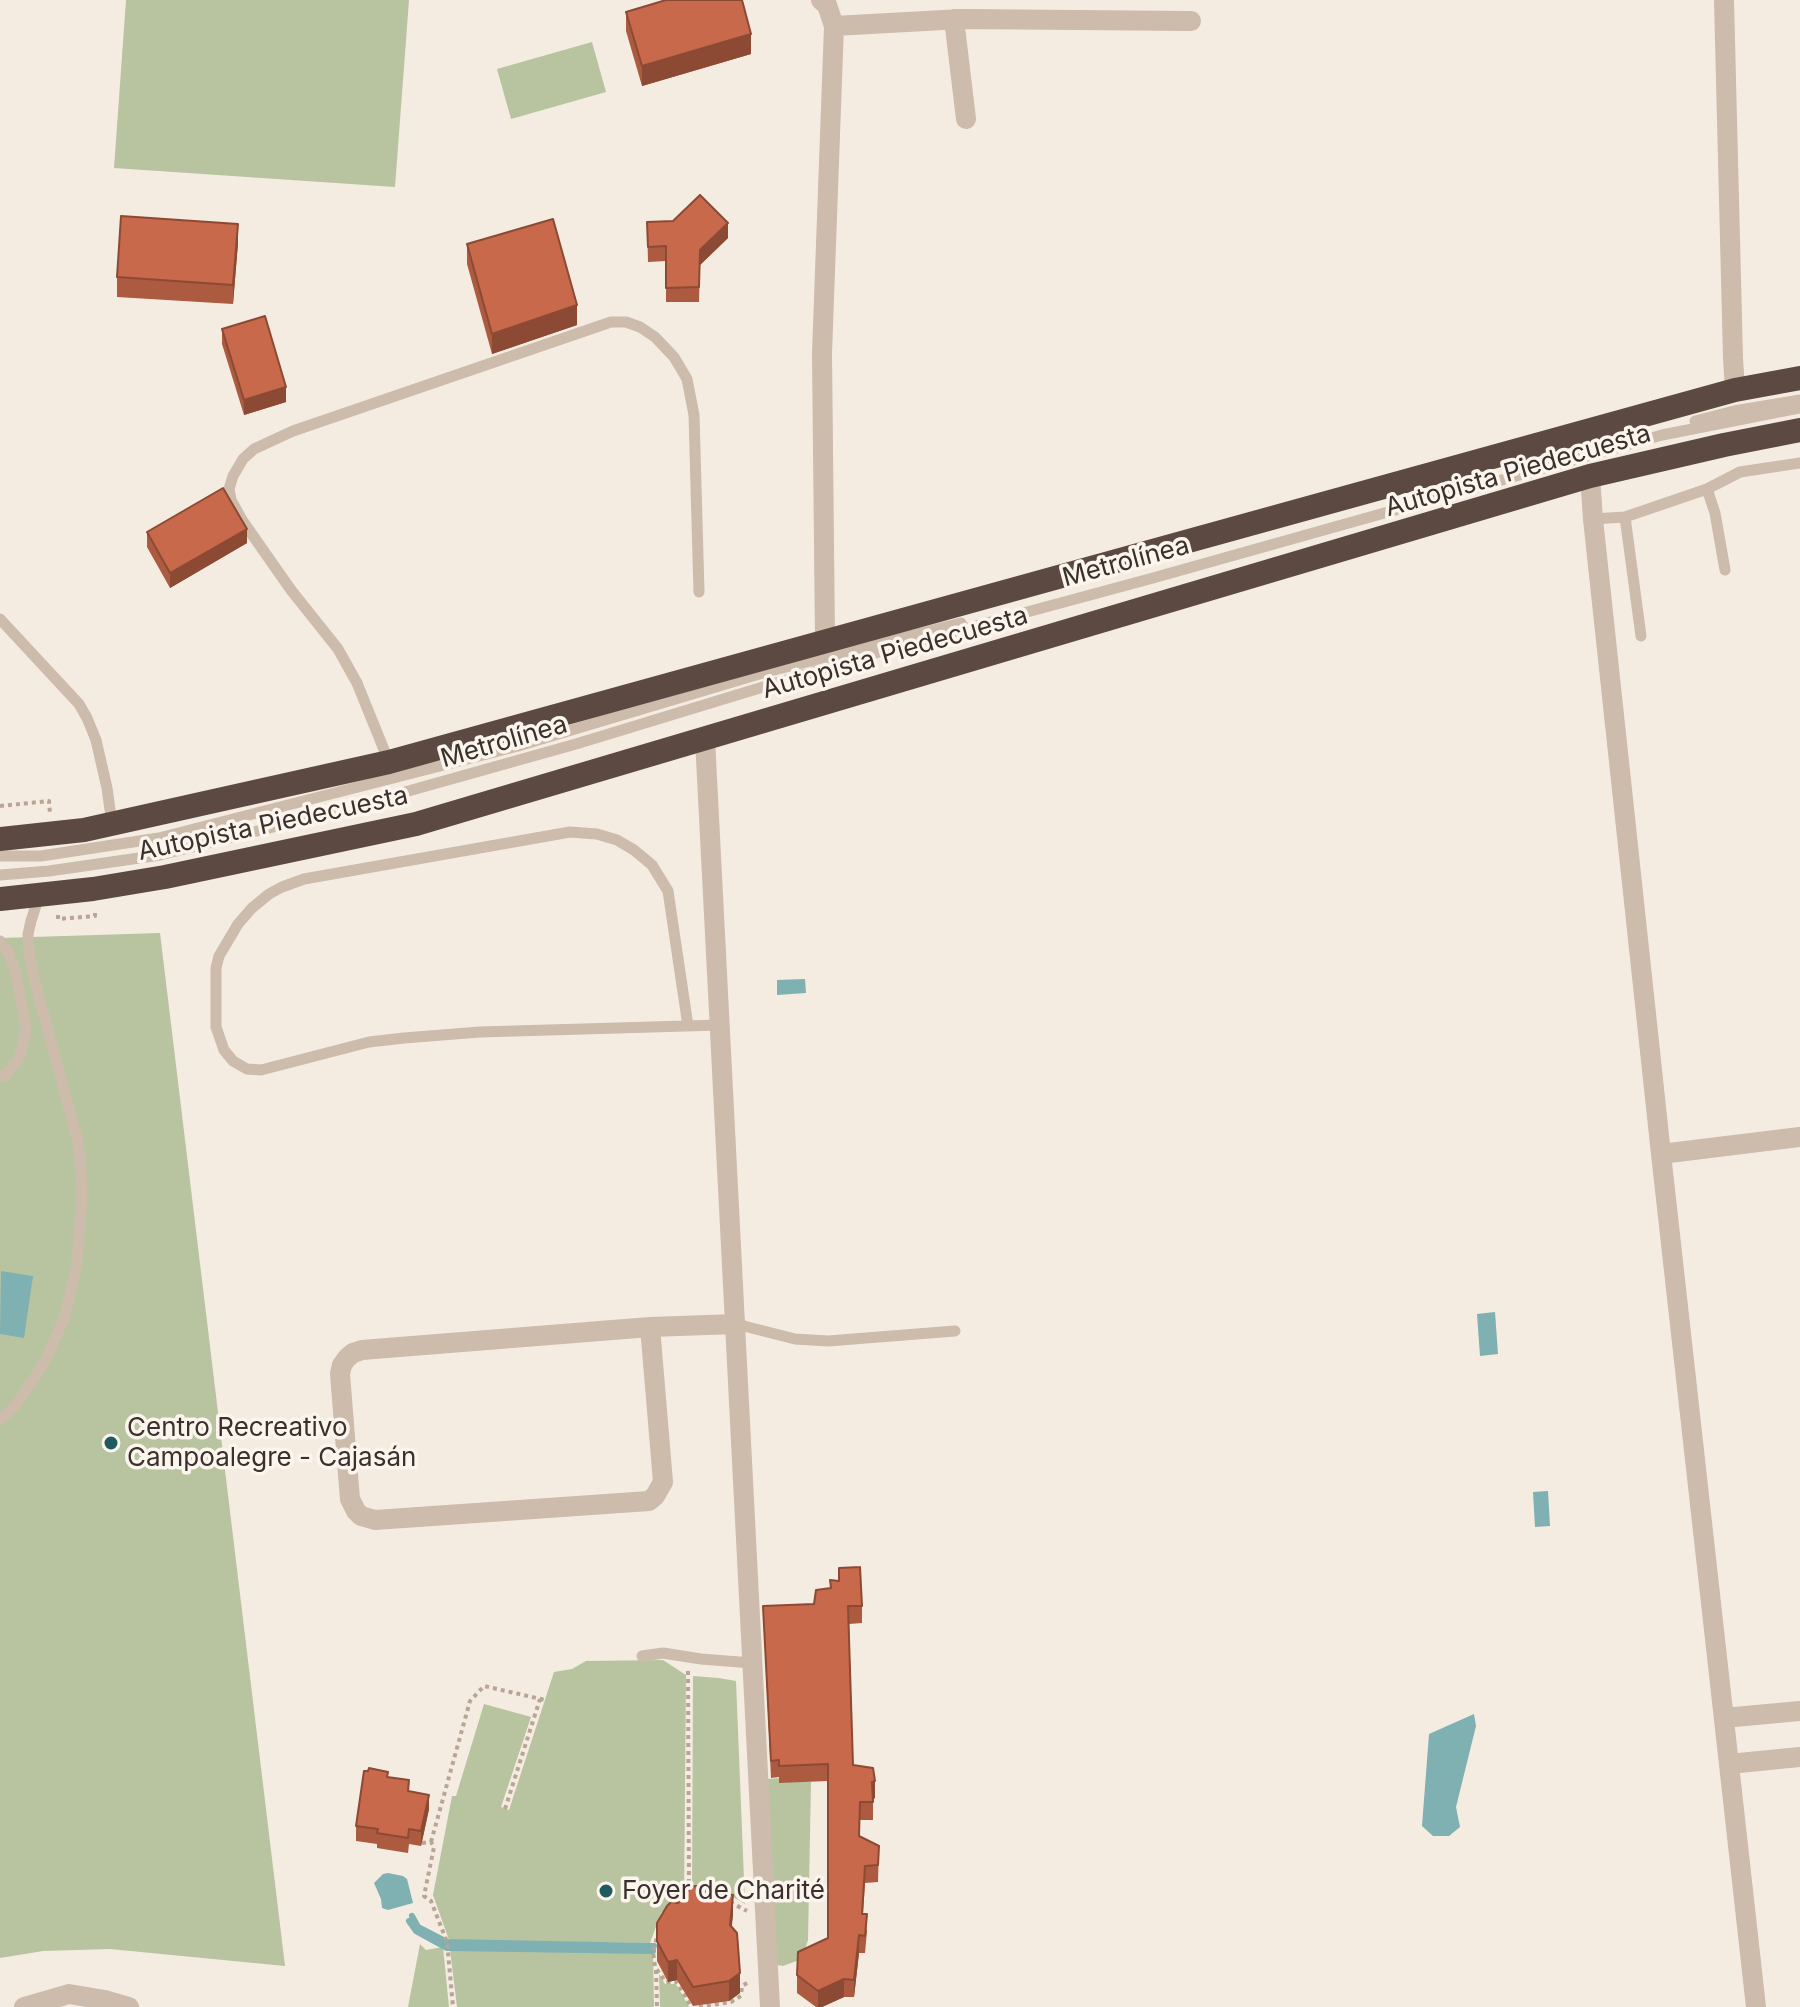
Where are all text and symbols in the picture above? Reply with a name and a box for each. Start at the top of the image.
street label: Autopista Piedecuesta [1381,418,1655,524]
street label: Metrolínea [1059,530,1193,594]
street label: Autopista Piedecuesta [758,600,1032,706]
street label: Metrolínea [437,709,571,775]
street label: Autopista Piedecuesta [135,780,411,868]
place label: Centro Recreativo Campoalegre - Cajasán [127,1412,416,1474]
marker: Centro Recreativo Campoalegre - Cajasán [102,1434,120,1452]
place label: Foyer de Charité [622,1875,825,1907]
marker: Foyer de Charité [597,1882,615,1900]

